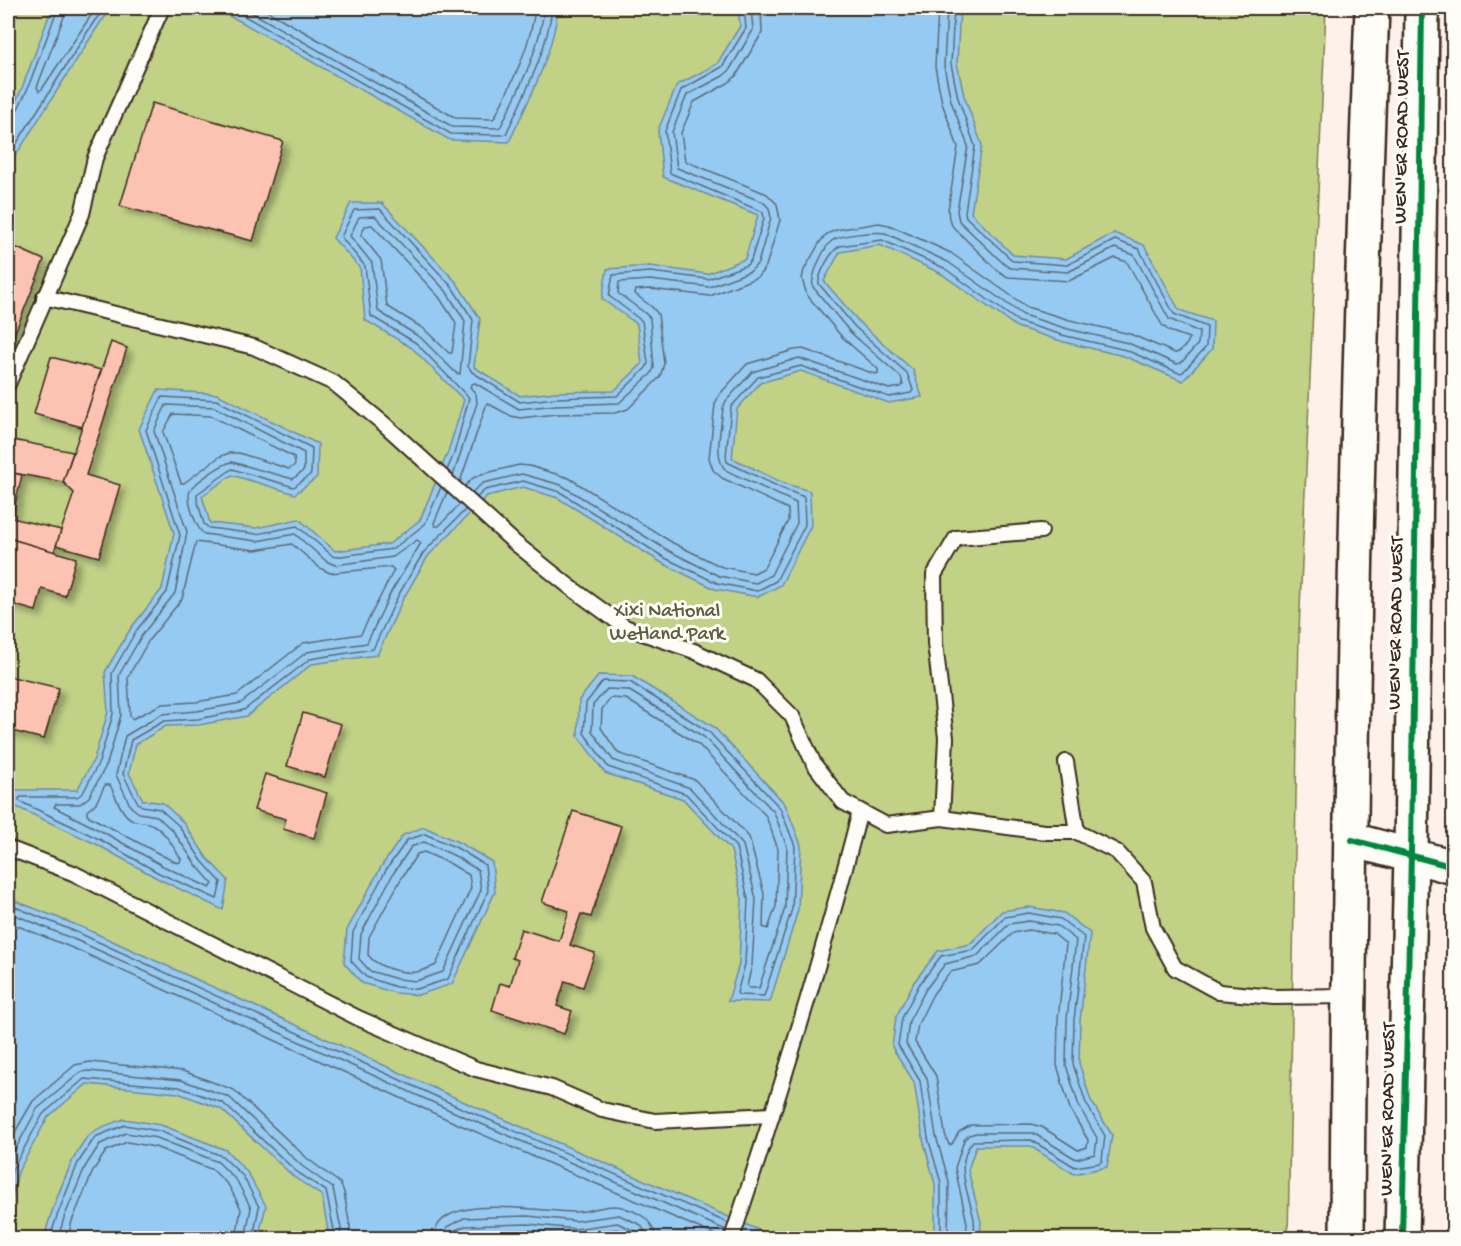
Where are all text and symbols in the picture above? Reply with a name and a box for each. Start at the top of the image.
street label: WEN'ER ROAD WEST [1390,49,1416,224]
street label: WEN'ER ROAD WEST [1384,535,1410,710]
park label: Xixi National Wetland Park [609,601,727,647]
street label: WEN'ER ROAD WEST [1376,1021,1402,1196]

